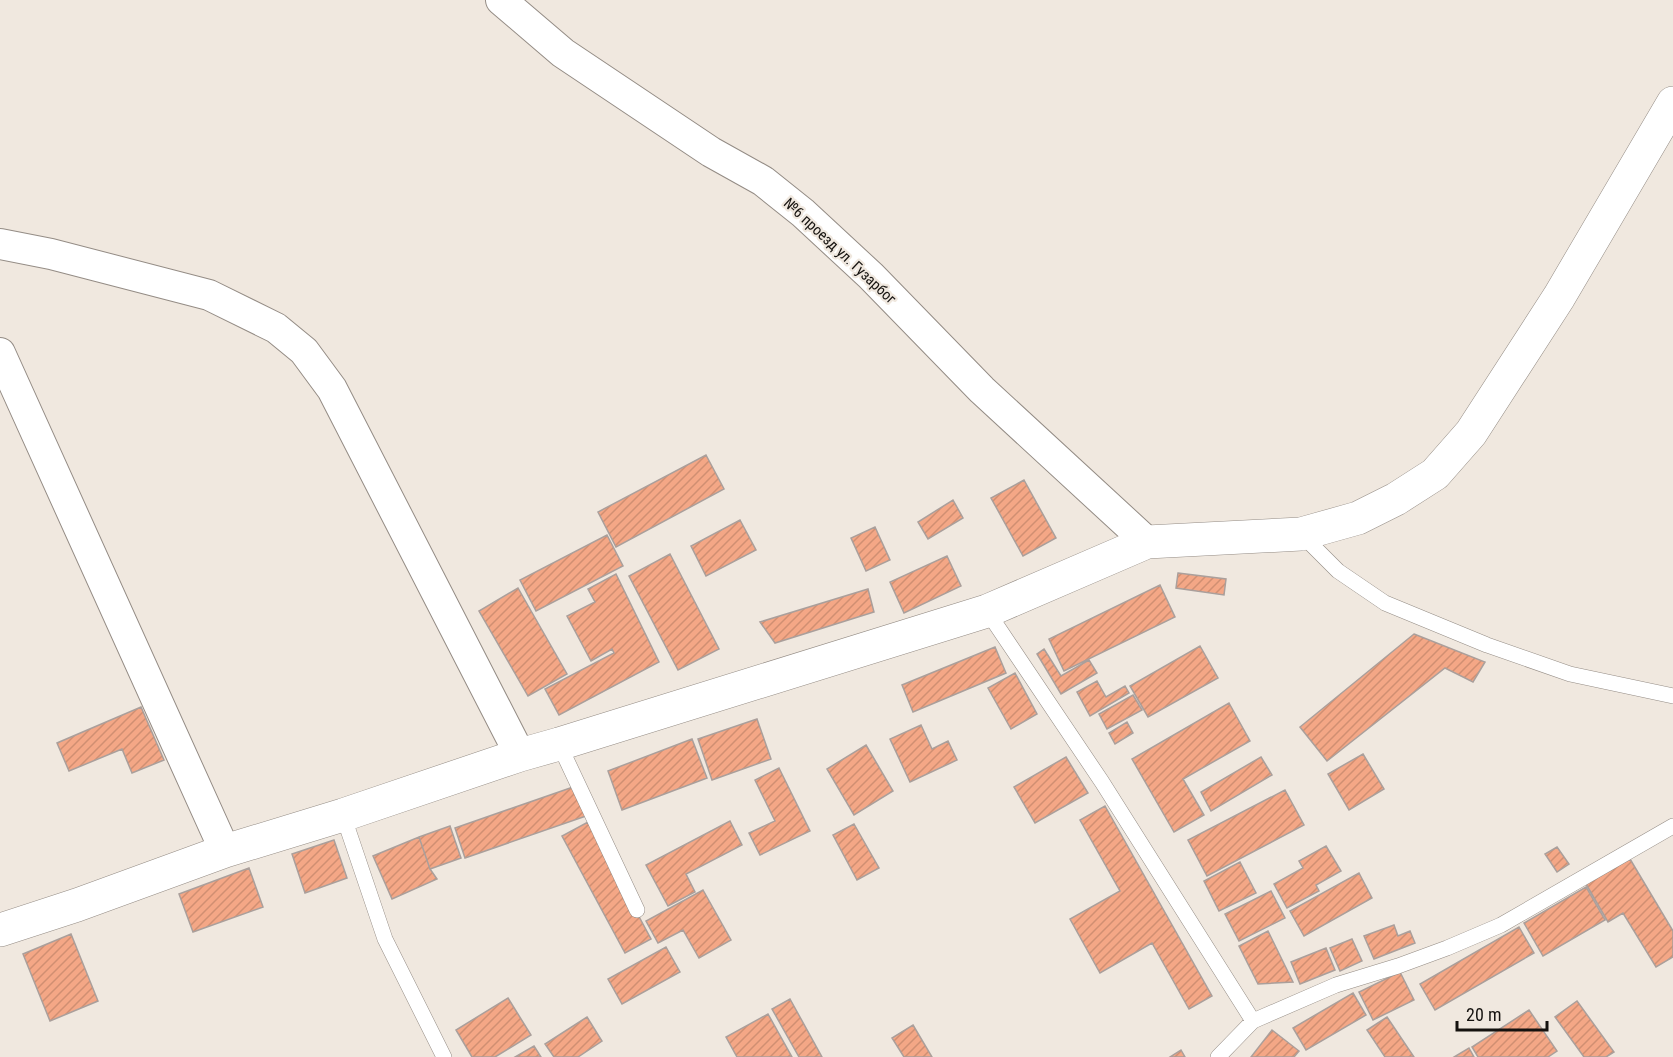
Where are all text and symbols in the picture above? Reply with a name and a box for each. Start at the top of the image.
street label: №6 проезд ул. Гузарбог [780,194,900,308]
scale bar [1457,994,1547,1032]
text: 20 m [1466,1004,1501,1025]

